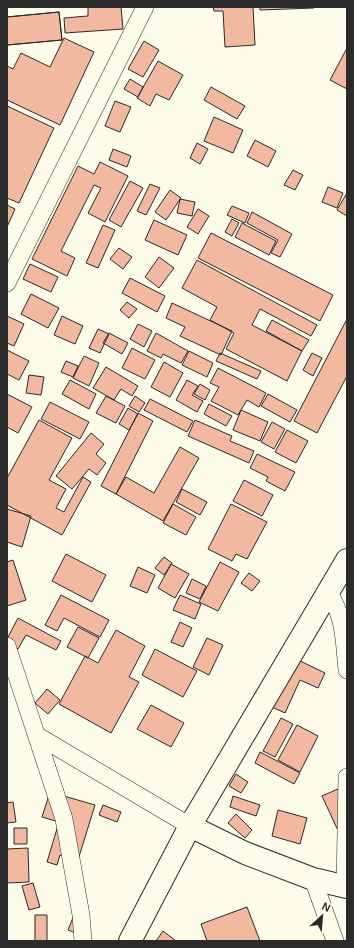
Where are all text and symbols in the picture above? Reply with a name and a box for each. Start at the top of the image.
north arrow [302,896,342,936]
text: N [320,900,333,914]

